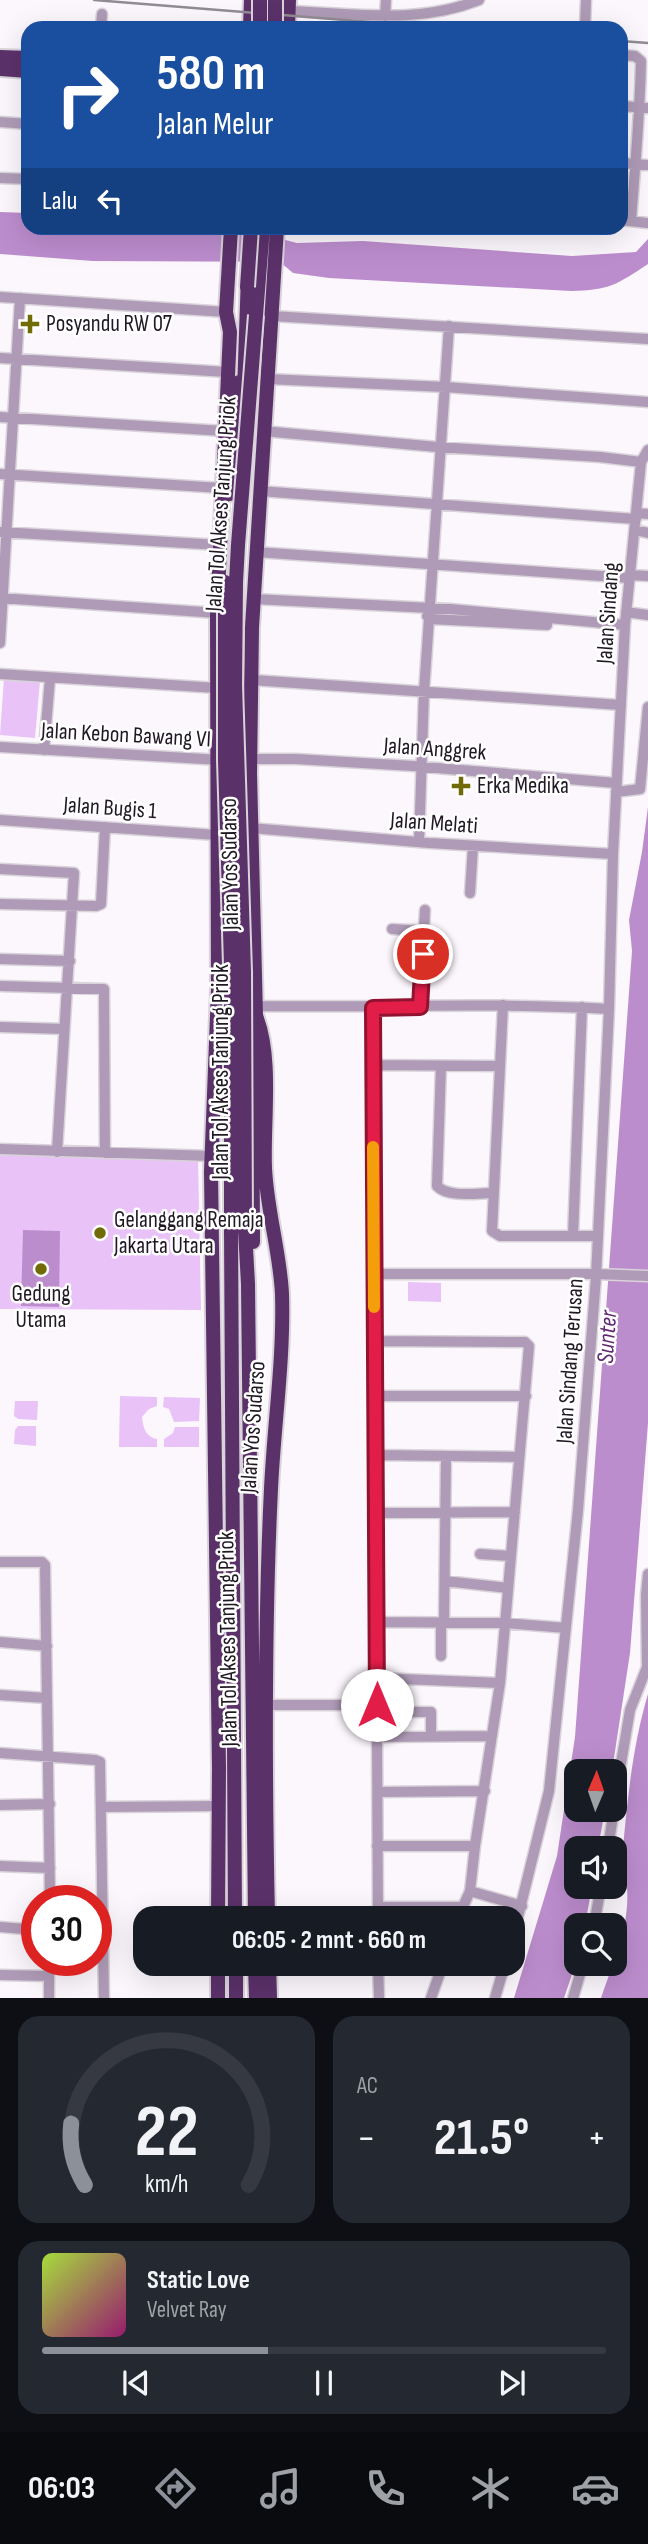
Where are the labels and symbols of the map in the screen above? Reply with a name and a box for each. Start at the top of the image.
place label: Posyandu RW 07 [46,310,172,338]
marker: Posyandu RW 07 [20,314,40,334]
street label: Jalan Tol Akses Tanjung Priok [199,395,242,613]
street label: Jalan Sindang [590,561,626,666]
street label: Jalan Kebon Bawang VI [39,717,212,753]
street label: Jalan Anggrek [382,731,488,767]
place label: Erka Medika [477,772,569,800]
marker: Erka Medika [451,776,471,796]
street label: Jalan Bugis 1 [61,791,158,825]
street label: Jalan Yos Sudarso [215,798,245,931]
street label: Jalan Melati [388,806,479,840]
pin [393,924,453,984]
street label: Jalan Tol Akses Tanjung Priok [207,964,235,1181]
place label: Gelanggang Remaja Jakarta Utara [113,1206,264,1260]
marker: Gelanggang Remaja Jakarta Utara [92,1225,108,1241]
marker: Gedung Utama [33,1261,49,1277]
street label: Jalan Sindang Terusan [550,1277,590,1445]
place label: Gedung Utama [12,1280,71,1334]
water label: Sunter [591,1308,623,1365]
street label: Jalan Yos Sudarso [234,1360,272,1495]
street label: Jalan Tol Akses Tanjung Priok [212,1531,244,1748]
position arrow [340,1668,414,1742]
north arrow [564,1759,626,1822]
speed limit sign: 30 [21,1885,112,1976]

